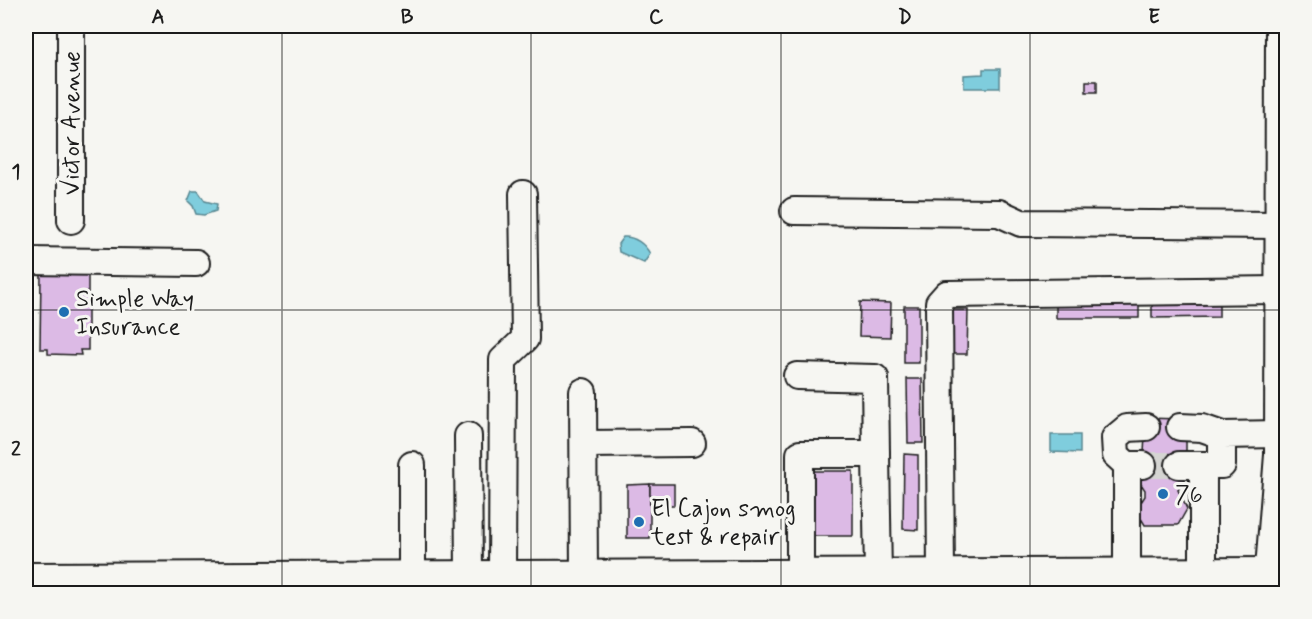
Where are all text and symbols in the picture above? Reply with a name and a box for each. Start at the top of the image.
text: A [151,4,165,31]
text: B [401,4,414,31]
text: C [649,4,664,31]
text: D [898,4,912,31]
text: E [1148,4,1160,31]
street label: Victor Avenue [57,51,88,195]
text: 1 [12,159,20,186]
place label: Simple Way Insurance [76,284,194,343]
marker: Simple Way Insurance [57,305,71,319]
text: 2 [11,436,21,463]
place label: 76 [1175,480,1203,511]
marker: 76 [1156,487,1170,501]
place label: El Cajon smog test & repair [650,494,796,553]
marker: El Cajon smog test & repair [632,515,646,529]

